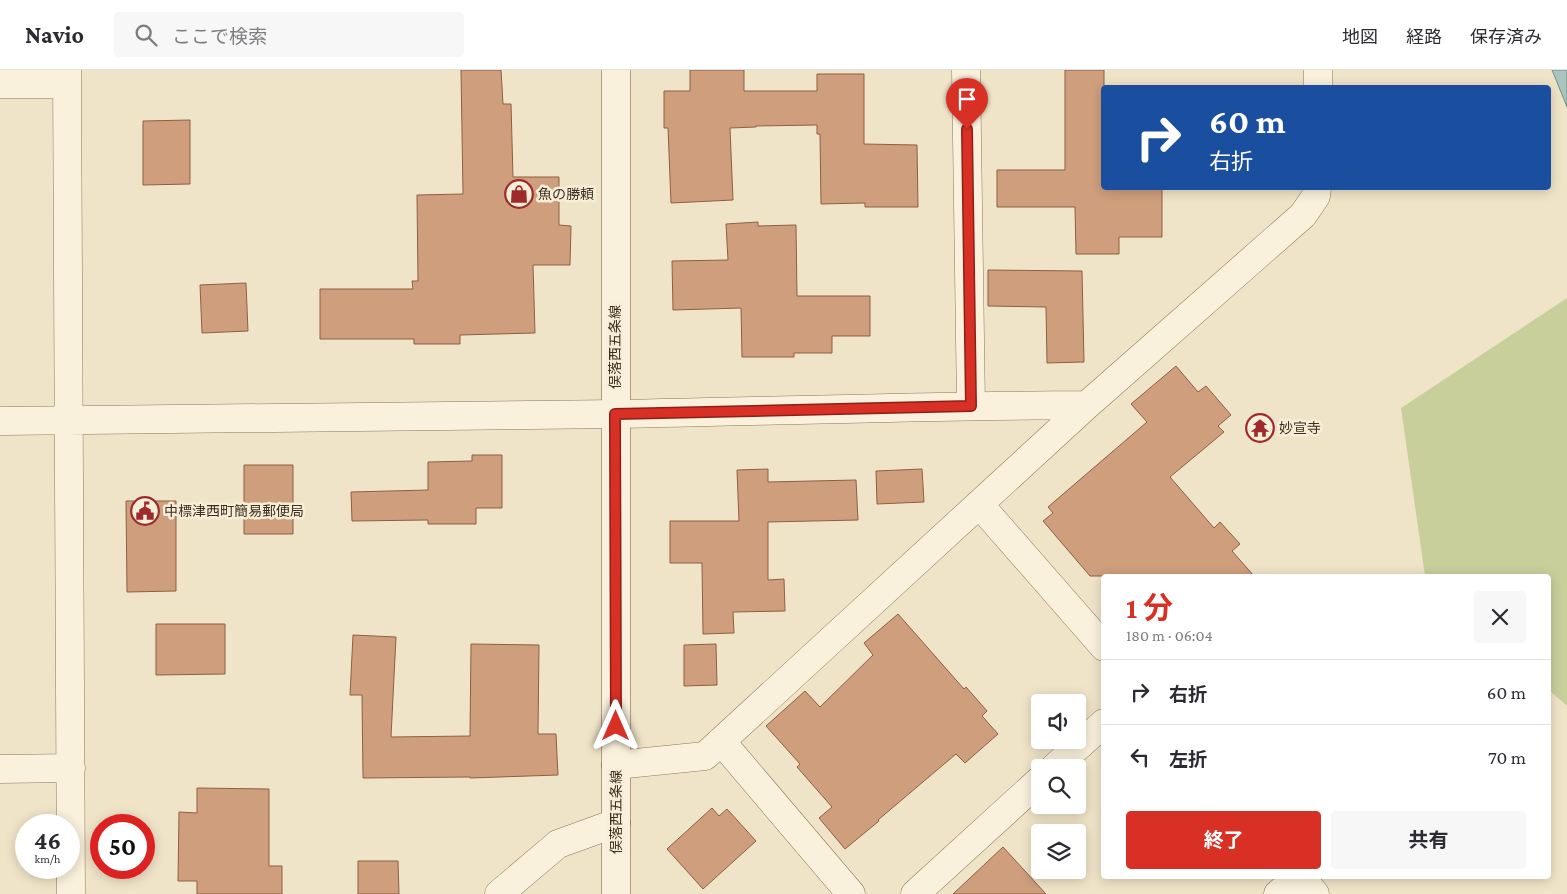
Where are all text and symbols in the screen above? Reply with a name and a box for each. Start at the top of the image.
search box [114,12,464,57]
text: Navio [25,21,84,48]
icon: search [132,21,160,49]
text: ここで検索 [172,26,267,47]
text: 地図 [1342,27,1378,47]
text: 経路 [1406,27,1442,47]
text: 保存済み [1470,27,1542,47]
pin [946,78,988,129]
icon: arrive [953,85,981,113]
text: 60 m [1209,102,1286,141]
icon: right [1126,105,1191,170]
text: 右折 [1209,149,1253,174]
shop icon: 魚の勝頼 [504,179,534,209]
place label: 魚の勝頼 [538,186,594,202]
street label: 俣落西五条線 [607,305,623,389]
temple icon: 妙宣寺 [1245,413,1275,443]
place label: 妙宣寺 [1279,420,1321,436]
public building icon: 中標津西町簡易郵便局 [130,496,160,526]
place label: 中標津西町簡易郵便局 [164,503,304,519]
text: 1 分 [1126,591,1173,624]
button: close [1474,591,1526,643]
text: 180 m · 06:04 [1126,627,1213,644]
icon: right [1126,678,1154,706]
text: 60 m [1487,682,1526,703]
text: 右折 [1169,684,1207,705]
map controls [1031,694,1086,879]
button: sound [1031,694,1086,749]
position arrow [589,699,641,751]
icon: left [1126,743,1154,771]
text: 70 m [1488,747,1526,768]
text: 左折 [1169,749,1207,770]
button: search [1031,759,1086,814]
street label: 俣落西五条線 [608,770,624,854]
button: 終了 [1126,811,1321,869]
button: 共有 [1331,811,1526,869]
speed limit sign: 50 [90,814,155,879]
button: layers [1031,824,1086,879]
text: 46 [34,827,61,854]
text: km/h [35,852,60,866]

